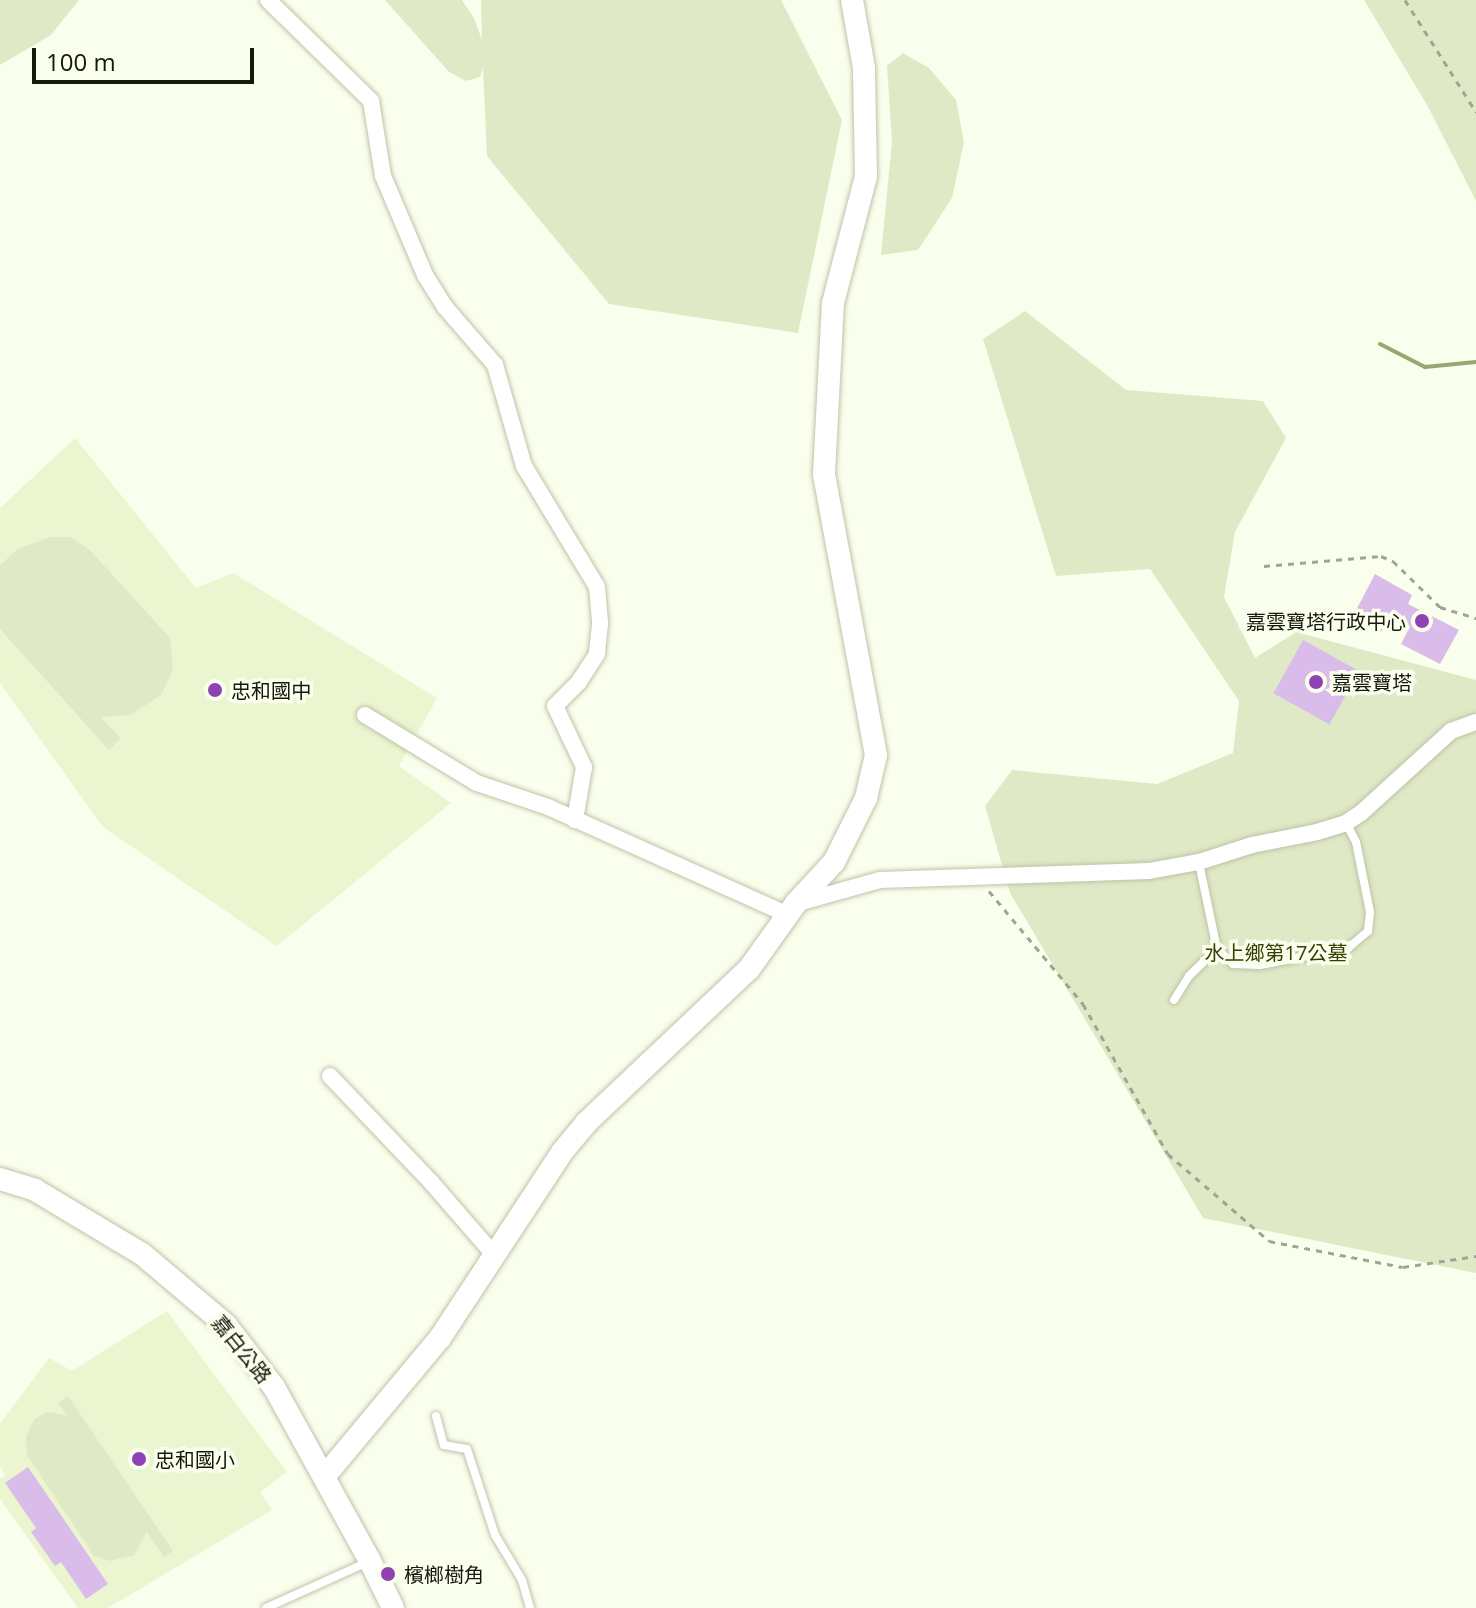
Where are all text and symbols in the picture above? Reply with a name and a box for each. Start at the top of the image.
scale bar [36,32,258,82]
text: 100 m [46,45,116,78]
place label: 嘉雲寶塔行政中心 [1246,609,1406,633]
marker: 嘉雲寶塔行政中心 [1413,612,1431,630]
place label: 嘉雲寶塔 [1332,670,1412,694]
marker: 嘉雲寶塔 [1307,673,1325,691]
place label: 忠和國中 [231,678,311,702]
marker: 忠和國中 [206,681,224,699]
park label: 水上鄉第17公墓 [1205,940,1347,964]
street label: 嘉白公路 [208,1310,276,1388]
place label: 忠和國小 [155,1447,235,1471]
marker: 忠和國小 [130,1450,148,1468]
place label: 檳榔樹角 [404,1562,484,1586]
marker: 檳榔樹角 [379,1565,397,1583]

